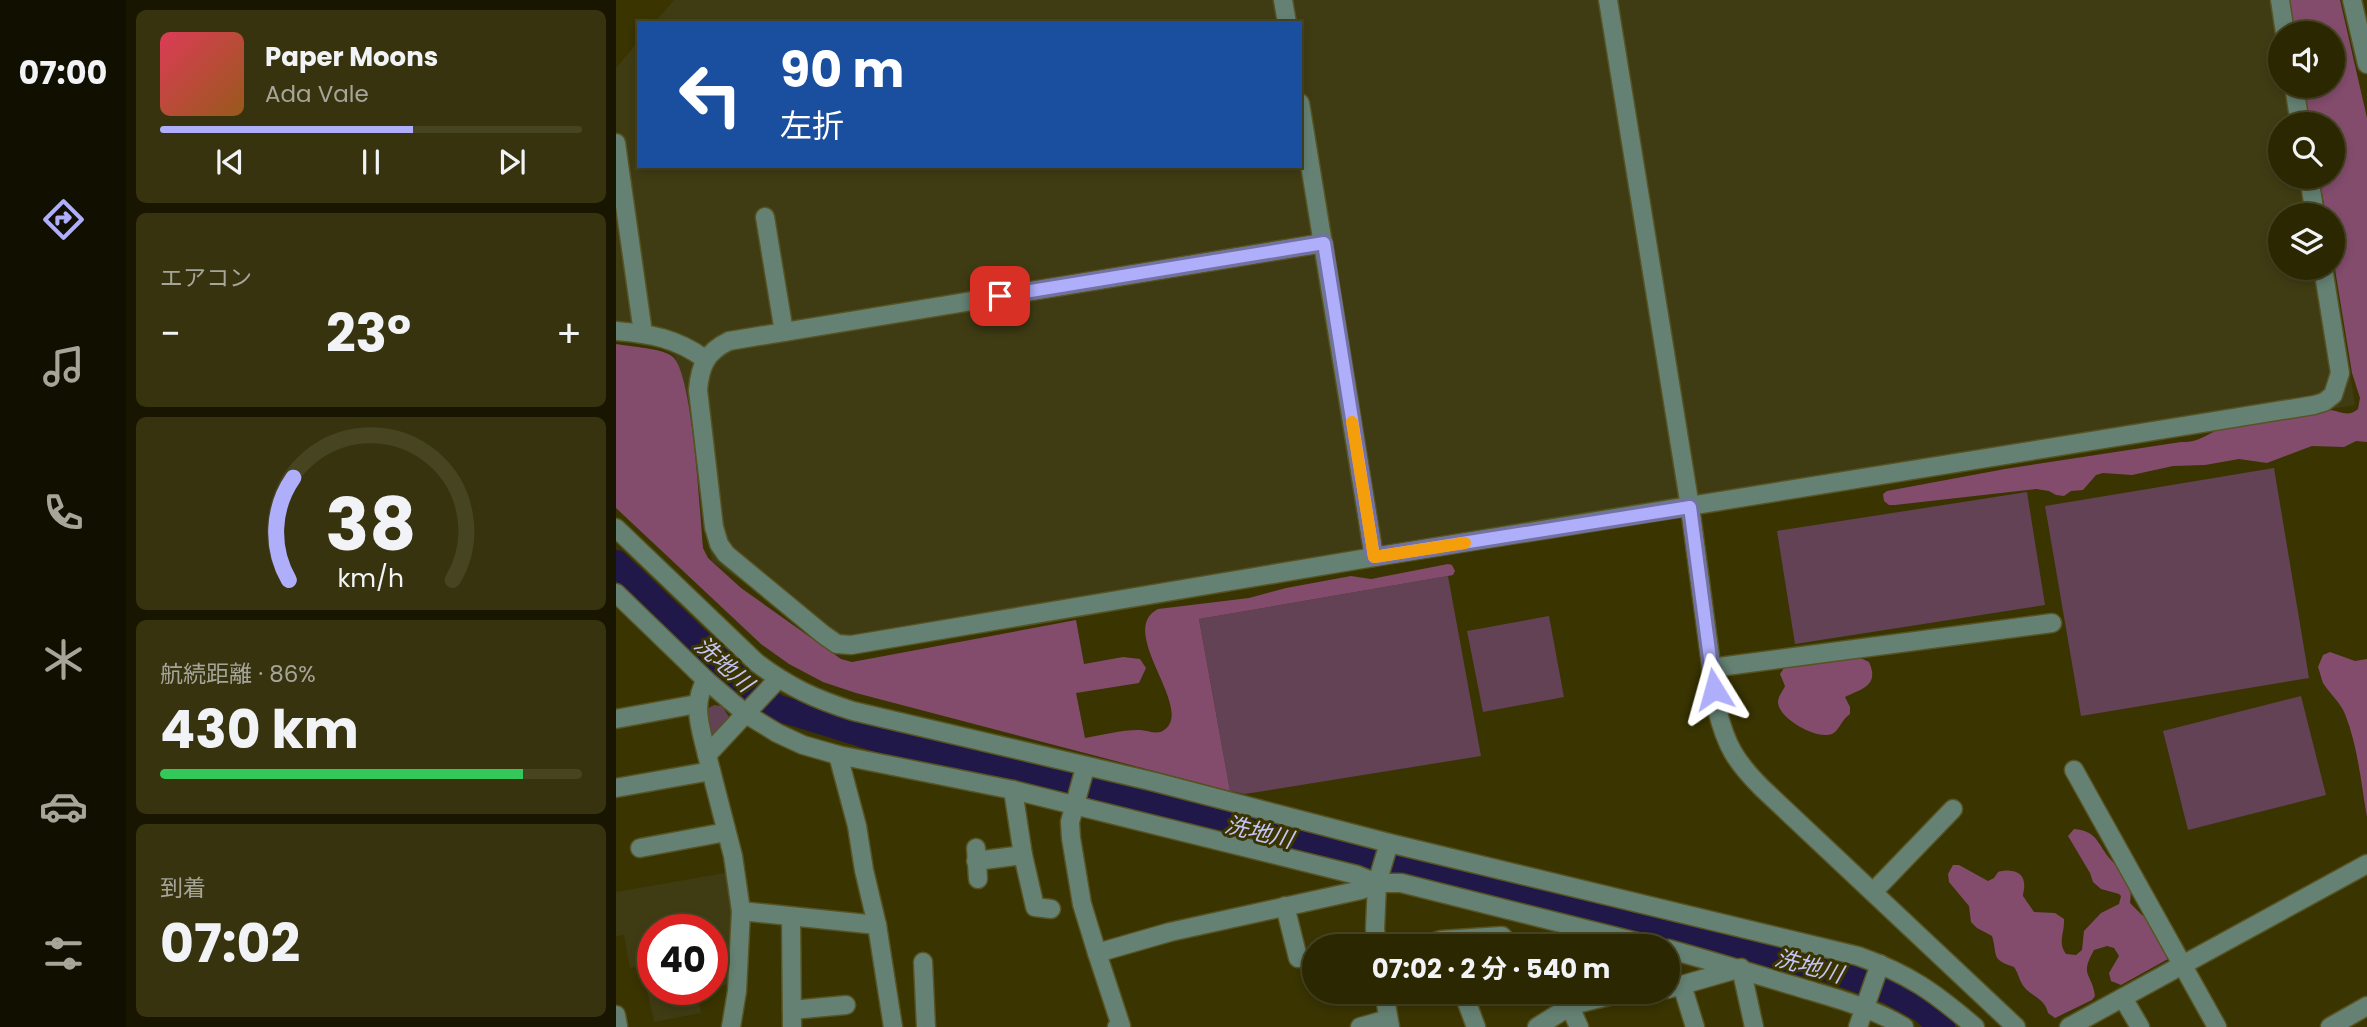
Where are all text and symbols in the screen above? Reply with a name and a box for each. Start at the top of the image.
map controls [2268,21,2345,280]
button: sound [2268,21,2345,98]
text: 90 m [780,36,904,104]
text: Paper Moons [265,39,438,75]
icon: left [665,49,756,140]
text: 07:00 [19,50,107,95]
text: Ada Vale [265,78,369,110]
text: 左折 [780,103,844,148]
button: search [2268,112,2345,189]
icon: previous [211,143,249,181]
icon: pause [352,143,390,181]
icon: next [493,143,531,181]
icon: directions [39,195,88,244]
button: layers [2268,203,2345,280]
text: エアコン [160,262,252,294]
pin [970,266,1030,326]
icon: arrive [981,277,1019,315]
text: 23° [326,297,411,370]
text: − [160,307,181,360]
text: + [556,307,582,360]
icon: music [39,342,88,391]
text: 38 [325,474,417,575]
icon: phone [39,488,88,537]
text: km/h [338,560,404,595]
water label: 洗地川 [688,629,763,701]
icon: climate [39,635,88,684]
position arrow [1677,652,1751,726]
text: 航続距離 · 86% [160,658,316,690]
text: 430 km [160,693,359,766]
icon: car [39,782,88,831]
water label: 洗地川 [1222,808,1299,857]
text: 到着 [160,872,206,904]
text: 07:02 [160,907,300,980]
speed limit sign: 40 [637,914,728,1005]
icon: filters [39,929,88,978]
water label: 洗地川 [1772,942,1849,991]
text: 07:02 · 2 分 · 540 m [1372,951,1610,987]

